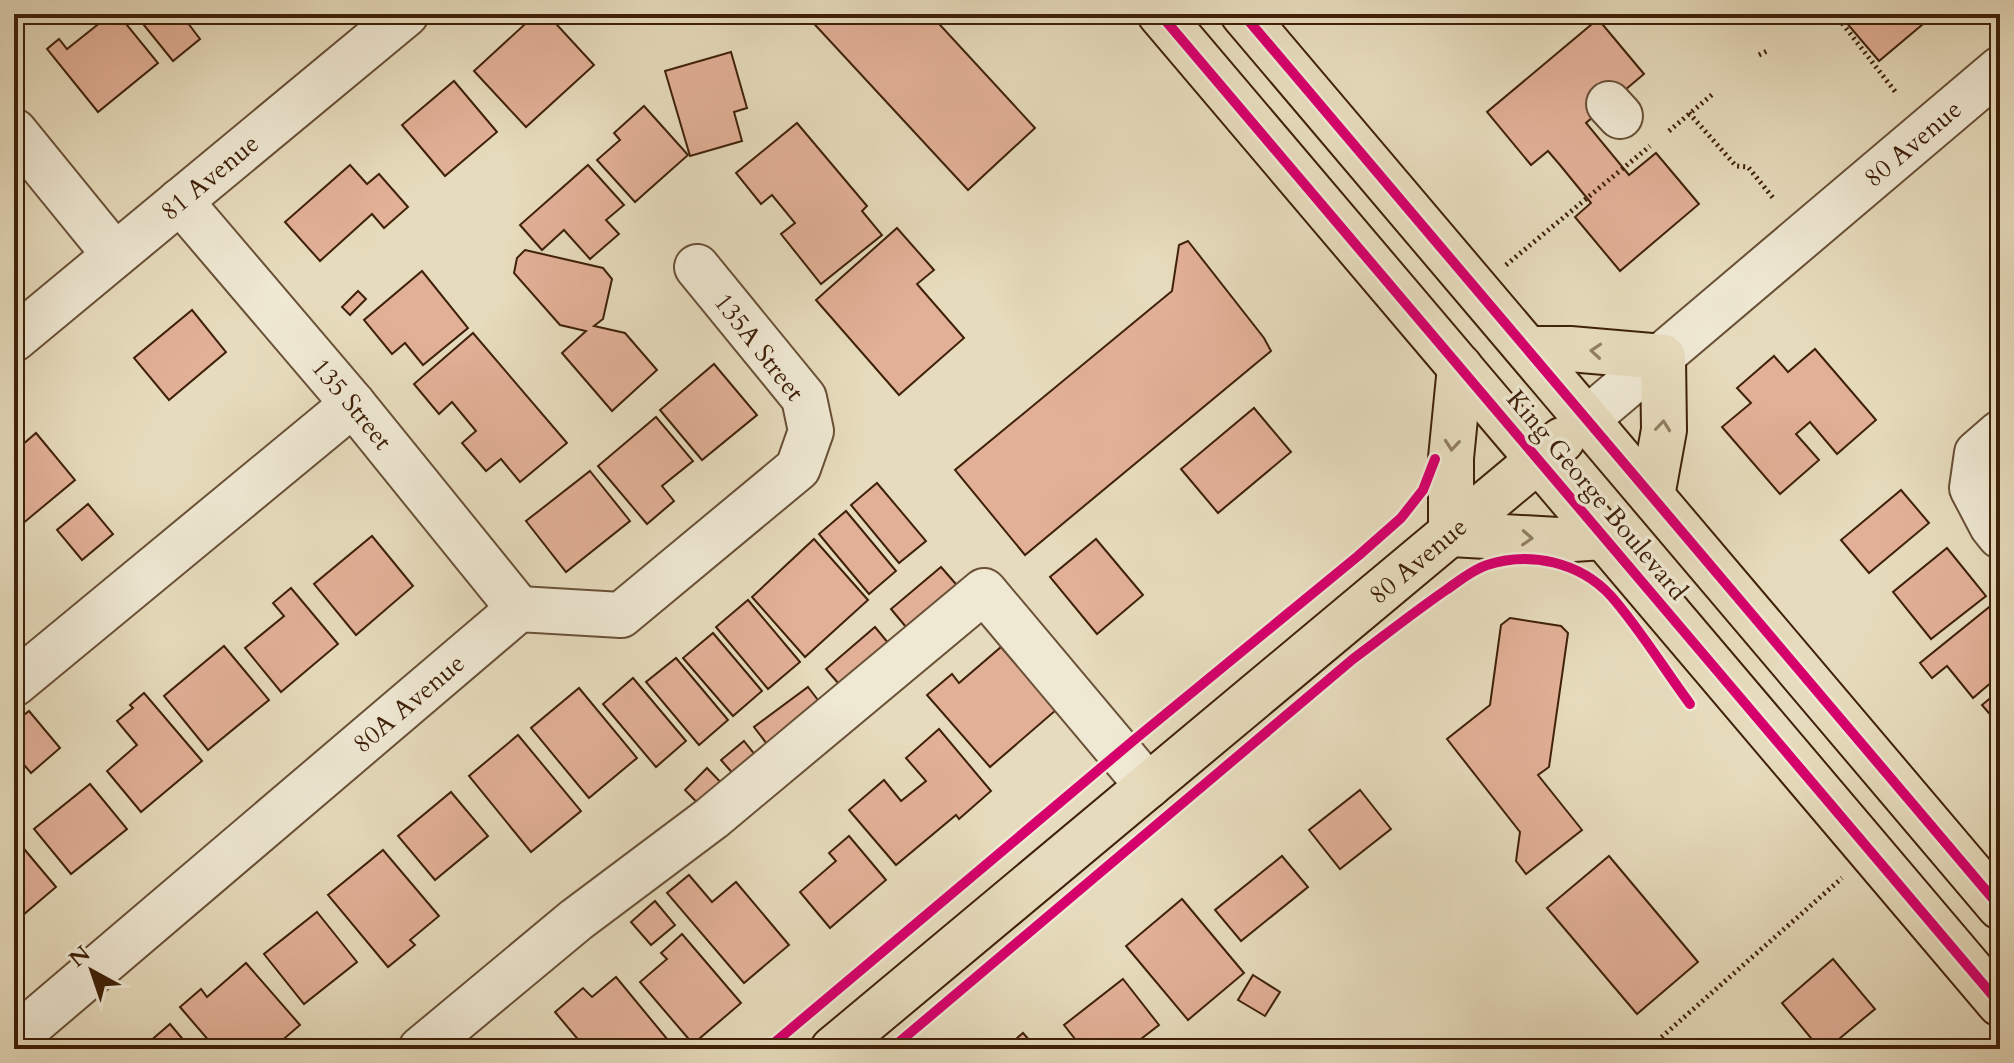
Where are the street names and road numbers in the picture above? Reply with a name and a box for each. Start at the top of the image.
street label: 80 Avenue [1856,92,1969,195]
street label: 81 Avenue [153,126,266,228]
street label: 135A Street [706,286,812,408]
street label: 135 Street [304,350,401,457]
street label: King George Boulevard [1499,382,1695,608]
street label: 80 Avenue [1361,509,1474,612]
street label: 80A Avenue [345,646,472,761]

